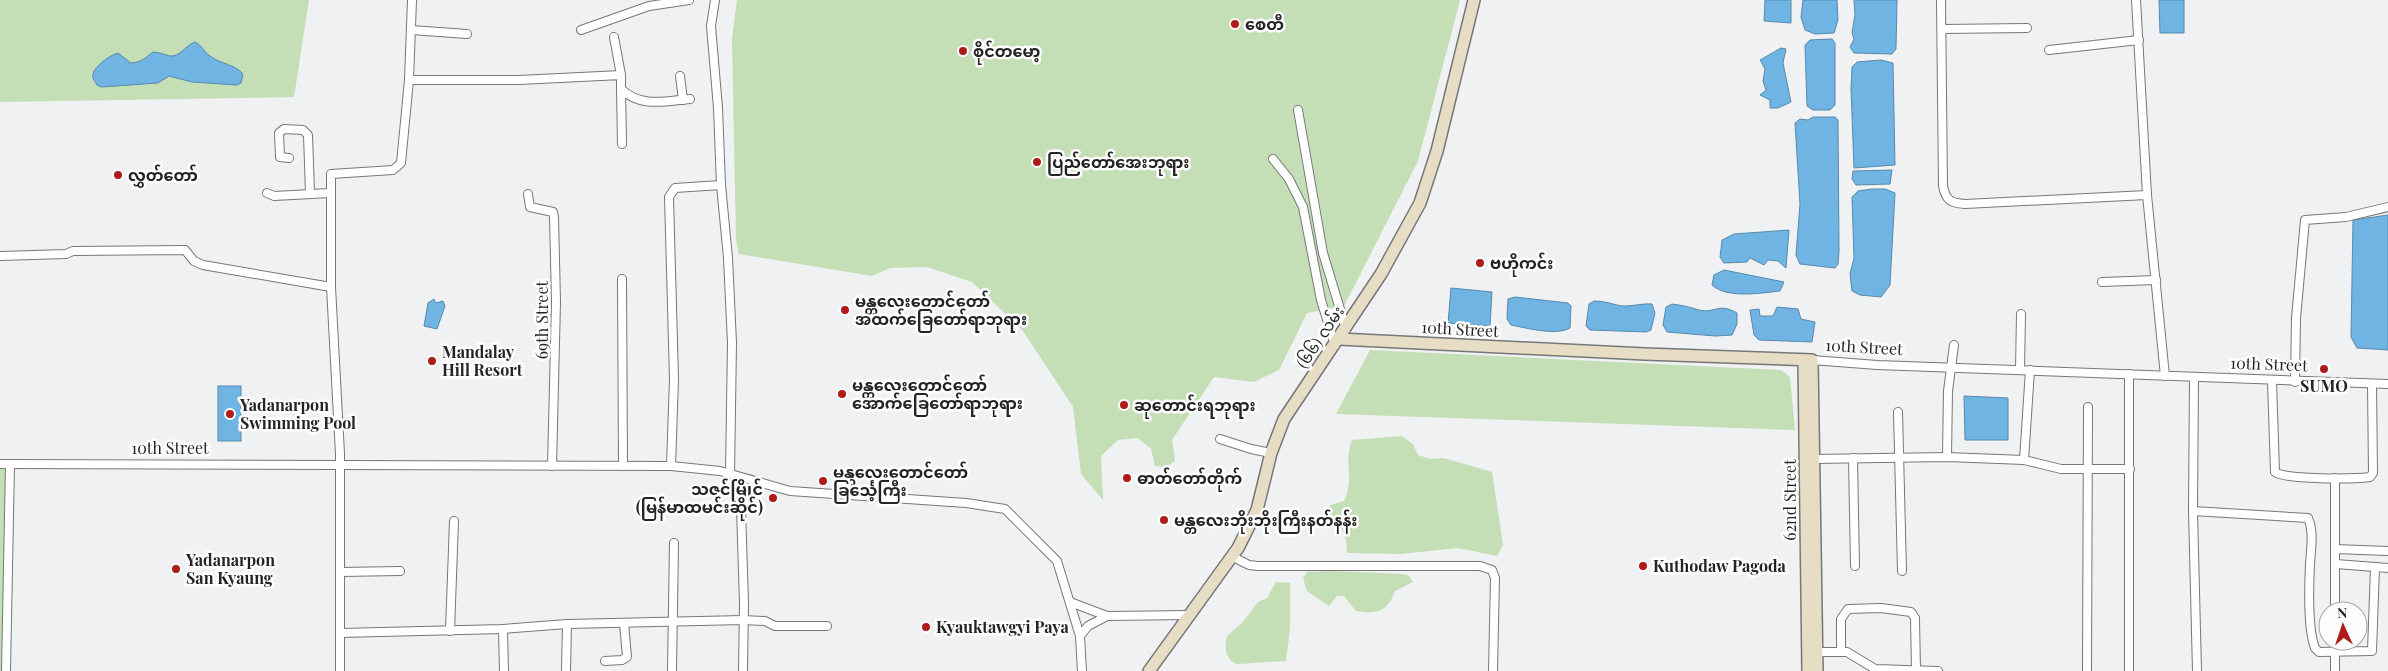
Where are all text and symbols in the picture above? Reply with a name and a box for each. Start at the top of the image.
place label: စေတီ [1245,13,1284,34]
marker: စေတီ [1229,18,1241,30]
place label: စိုင်တမော့ [973,40,1040,65]
marker: စိုင်တမော့ [957,45,969,57]
place label: ပြည်တော်အေးဘုရား [1047,151,1189,176]
marker: ပြည်တော်အေးဘုရား [1031,156,1043,168]
place label: လွှတ်တော် [128,164,198,188]
marker: လွှတ်တော် [112,169,124,181]
place label: ဗဟိုကင်း [1490,252,1553,277]
marker: ဗဟိုကင်း [1474,257,1486,269]
street label: 69th Street [531,280,552,359]
place label: မန္တ‌လေးတောင်တော် အထက်ခြေတော်ရာဘုရား‌ [855,290,1027,333]
street label: (၆၆) လမ်း [1291,301,1348,372]
marker: မန္တ‌လေးတောင်တော် အထက်ခြေတော်ရာဘုရား‌ [839,304,851,316]
street label: 10th Street [1421,316,1500,341]
street label: 10th Street [1825,334,1904,359]
place label: Mandalay Hill Resort [442,341,523,380]
street label: 10th Street [2230,352,2308,375]
marker: Mandalay Hill Resort [426,355,438,367]
marker: SUMO [2318,363,2330,375]
place label: မန္တ‌လေးတောင်တော် အောက်ခြေတော်ရာဘုရား‌ [852,374,1023,417]
place label: SUMO [2300,375,2348,396]
marker: မန္တ‌လေးတောင်တော် အောက်ခြေတော်ရာဘုရား‌ [836,388,848,400]
place label: Yadanarpon Swimming Pool [239,394,356,433]
place label: ဆုတောင်းရဘုရား [1134,394,1256,419]
marker: ဆုတောင်းရဘုရား [1118,399,1130,411]
marker: Yadanarpon Swimming Pool [224,408,236,420]
street label: 10th Street [131,437,209,458]
street label: 62nd Street [1779,459,1800,541]
place label: မန္တလေးတောင်တော် ‌ခြင်္သေ့ကြီး [833,461,968,504]
place label: ဓာတ်တော်တိုက် [1137,467,1243,492]
marker: ဓာတ်တော်တိုက် [1121,472,1133,484]
marker: မန္တလေးတောင်တော် ‌ခြင်္သေ့ကြီး [817,475,829,487]
place label: သဇင်မြိုင် (မြန်မာထမင်းဆိုင်) [636,478,763,521]
marker: သဇင်မြိုင် (မြန်မာထမင်းဆိုင်) [767,492,779,504]
place label: မန္တလေးဘိုးဘိုးကြီးနတ်နန်း [1174,509,1358,534]
marker: မန္တလေးဘိုးဘိုးကြီးနတ်နန်း [1158,514,1170,526]
place label: Yadanarpon San Kyaung [185,549,275,588]
place label: Kuthodaw Pagoda [1653,555,1786,576]
marker: Kuthodaw Pagoda [1637,560,1649,572]
marker: Yadanarpon San Kyaung [170,563,182,575]
north arrow [2318,601,2368,651]
text: N [2337,603,2348,622]
place label: Kyauktawgyi Paya [936,616,1069,637]
marker: Kyauktawgyi Paya [920,621,932,633]

